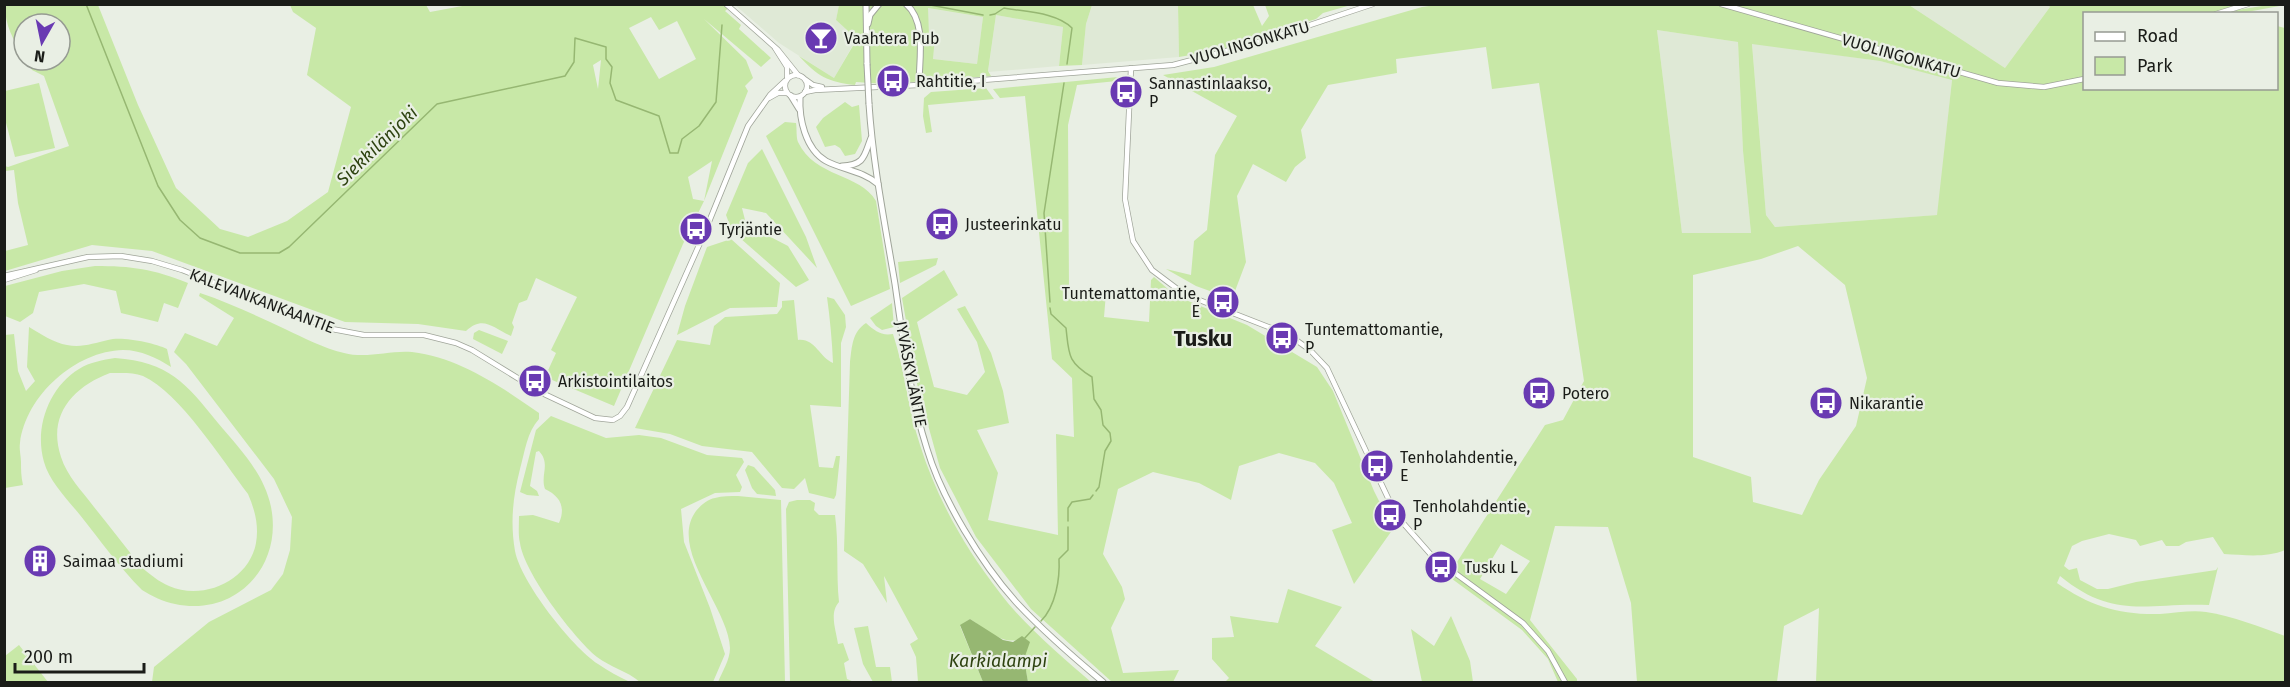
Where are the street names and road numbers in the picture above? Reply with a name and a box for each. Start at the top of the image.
street label: VUOLINGONKATU [1188,17,1312,69]
street label: VUOLINGONKATU [1839,30,1963,82]
street label: KALEVANKANKAANTIE [187,265,337,337]
street label: JYVÄSKYLÄNTIE [891,319,931,429]

